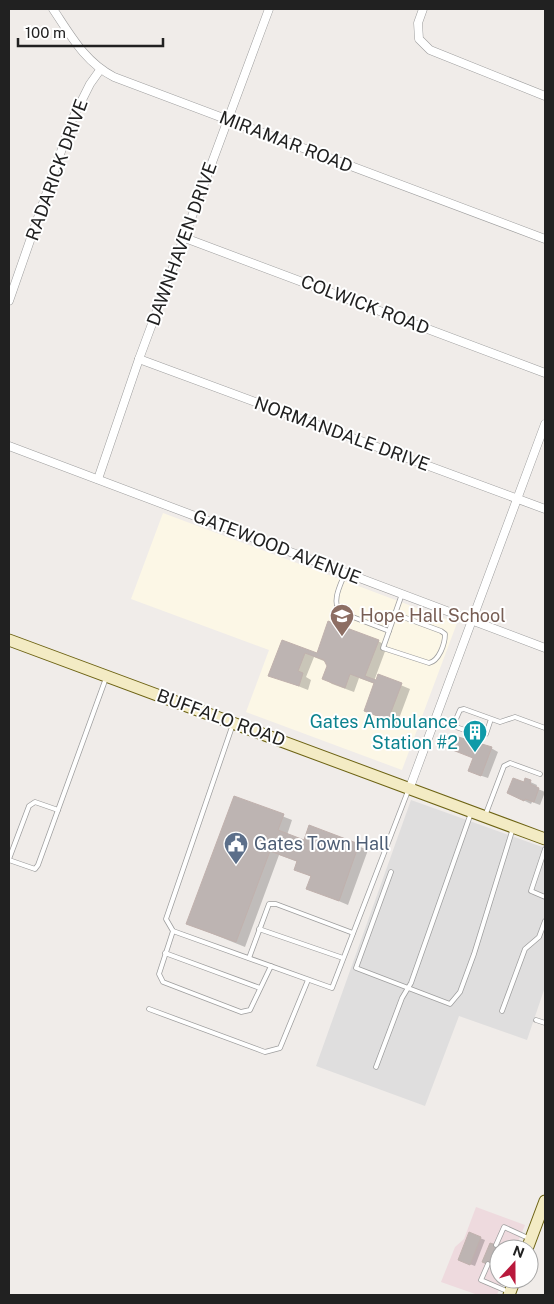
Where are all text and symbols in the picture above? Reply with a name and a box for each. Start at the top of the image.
scale bar [18,15,162,47]
text: 100 m [25,24,66,41]
street label: RADARICK DRIVE [21,96,92,243]
street label: MIRAMAR ROAD [217,106,356,177]
street label: DAWNHAVEN DRIVE [142,159,221,328]
street label: COLWICK ROAD [298,270,432,339]
street label: NORMANDALE DRIVE [252,392,433,475]
street label: GATEWOOD AVENUE [190,505,364,588]
school or university icon: Hope Hall School [329,603,355,637]
place label: Hope Hall School [360,605,506,626]
street label: BUFFALO ROAD [154,685,288,751]
place label: Gates Ambulance Station #2 [310,711,458,753]
building icon: Gates Ambulance Station #2 [462,719,488,753]
public building icon: Gates Town Hall [223,831,249,865]
place label: Gates Town Hall [254,833,390,854]
north arrow [489,1239,539,1289]
text: N [511,1242,527,1261]

